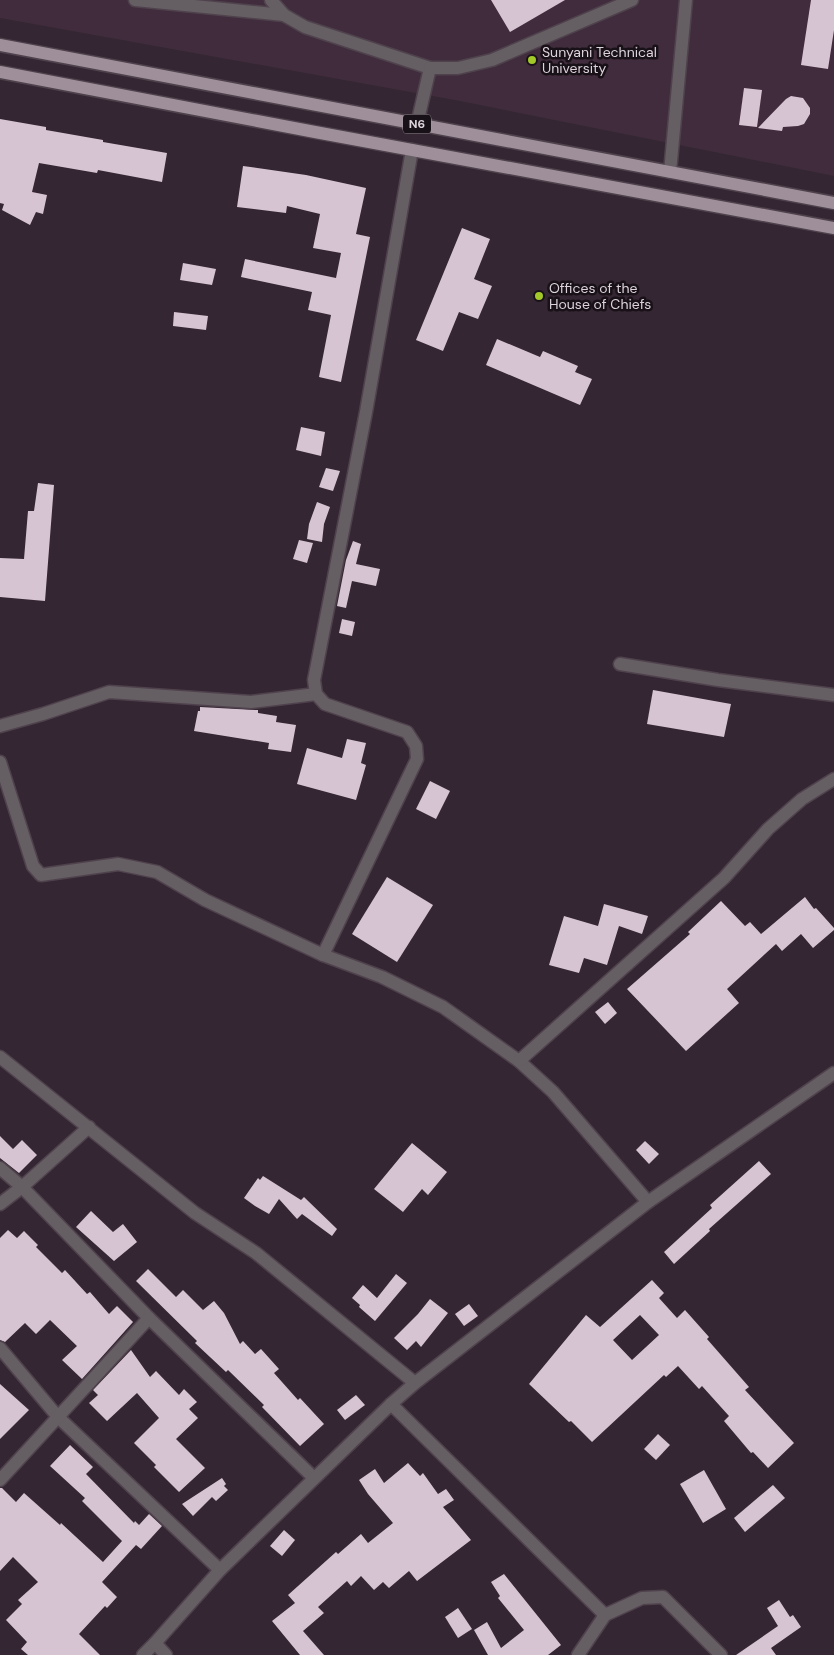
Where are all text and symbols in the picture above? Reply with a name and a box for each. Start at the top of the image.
place label: Sunyani Technical University [542,43,657,77]
marker: Sunyani Technical University [526,54,538,66]
road number: N6 [403,115,431,134]
place label: Offices of the House of Chiefs [549,279,651,313]
marker: Offices of the House of Chiefs [533,290,545,302]

